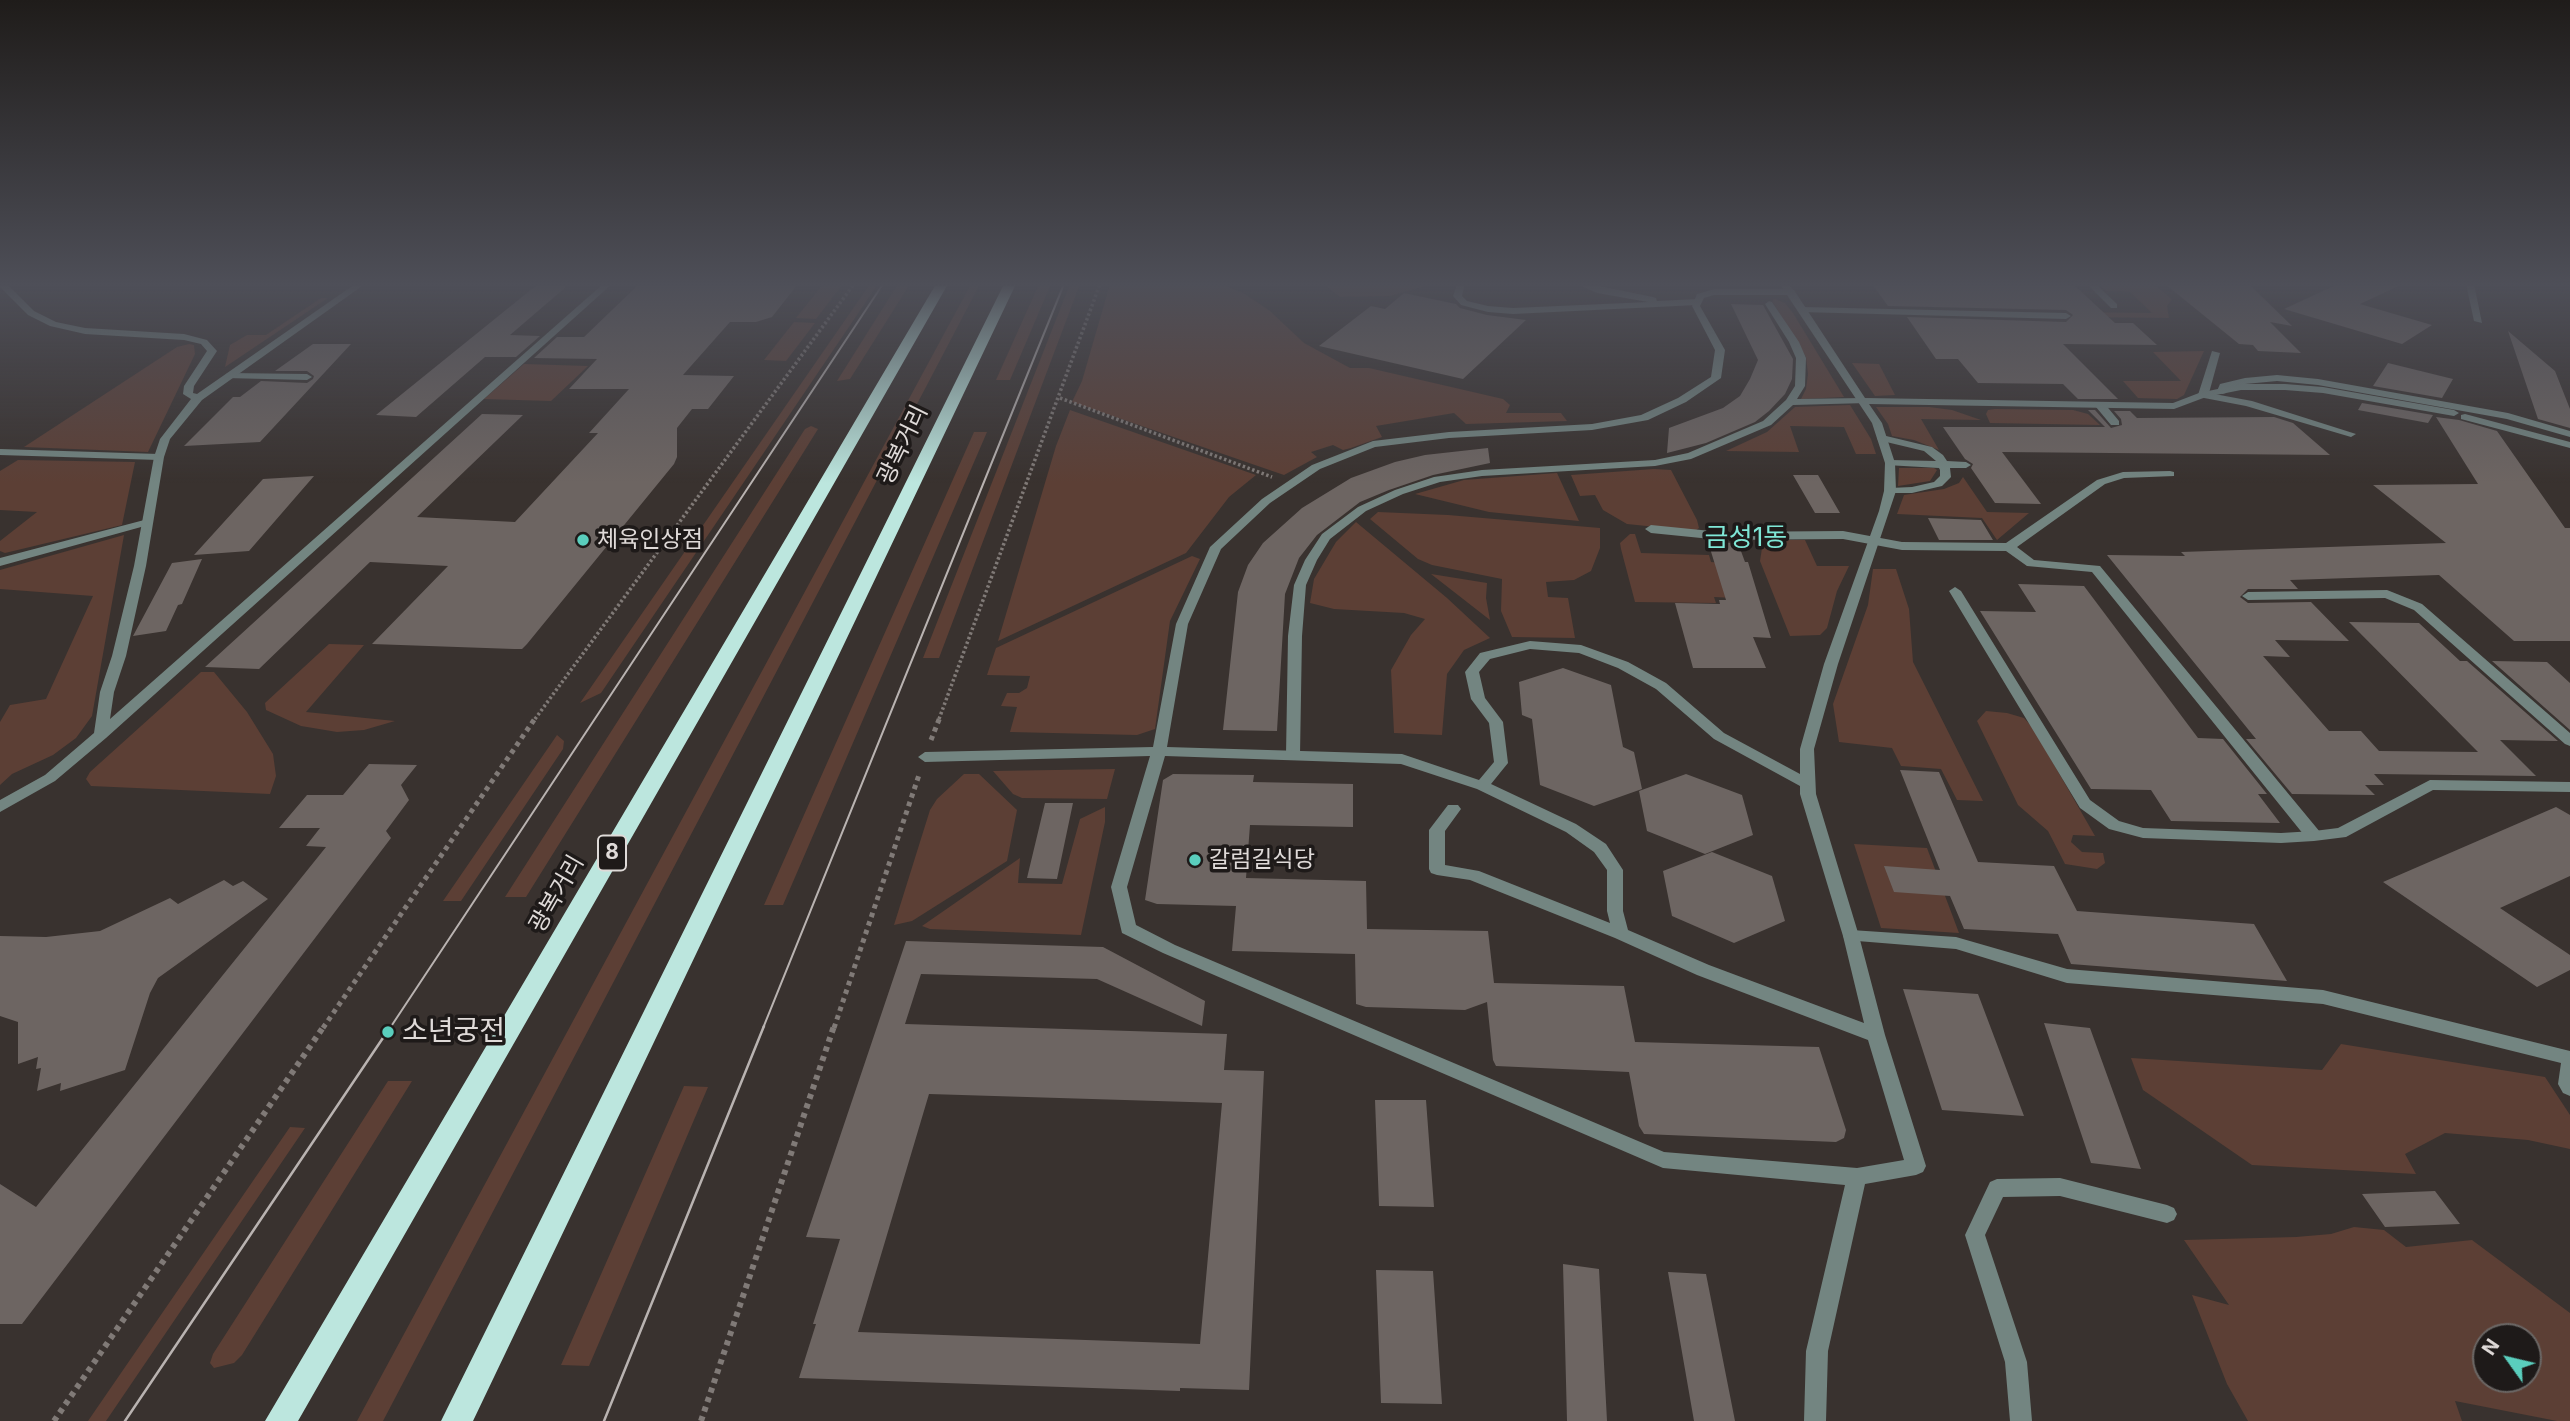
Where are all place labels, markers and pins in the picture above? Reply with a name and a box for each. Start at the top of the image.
place label: 체육인상점 [597,526,703,554]
marker: 체육인상점 [575,532,591,548]
place label: 갈럼길식당 [1209,846,1315,874]
marker: 갈럼길식당 [1187,852,1203,868]
place label: 소년궁전 [402,1015,505,1049]
marker: 소년궁전 [380,1024,396,1040]

